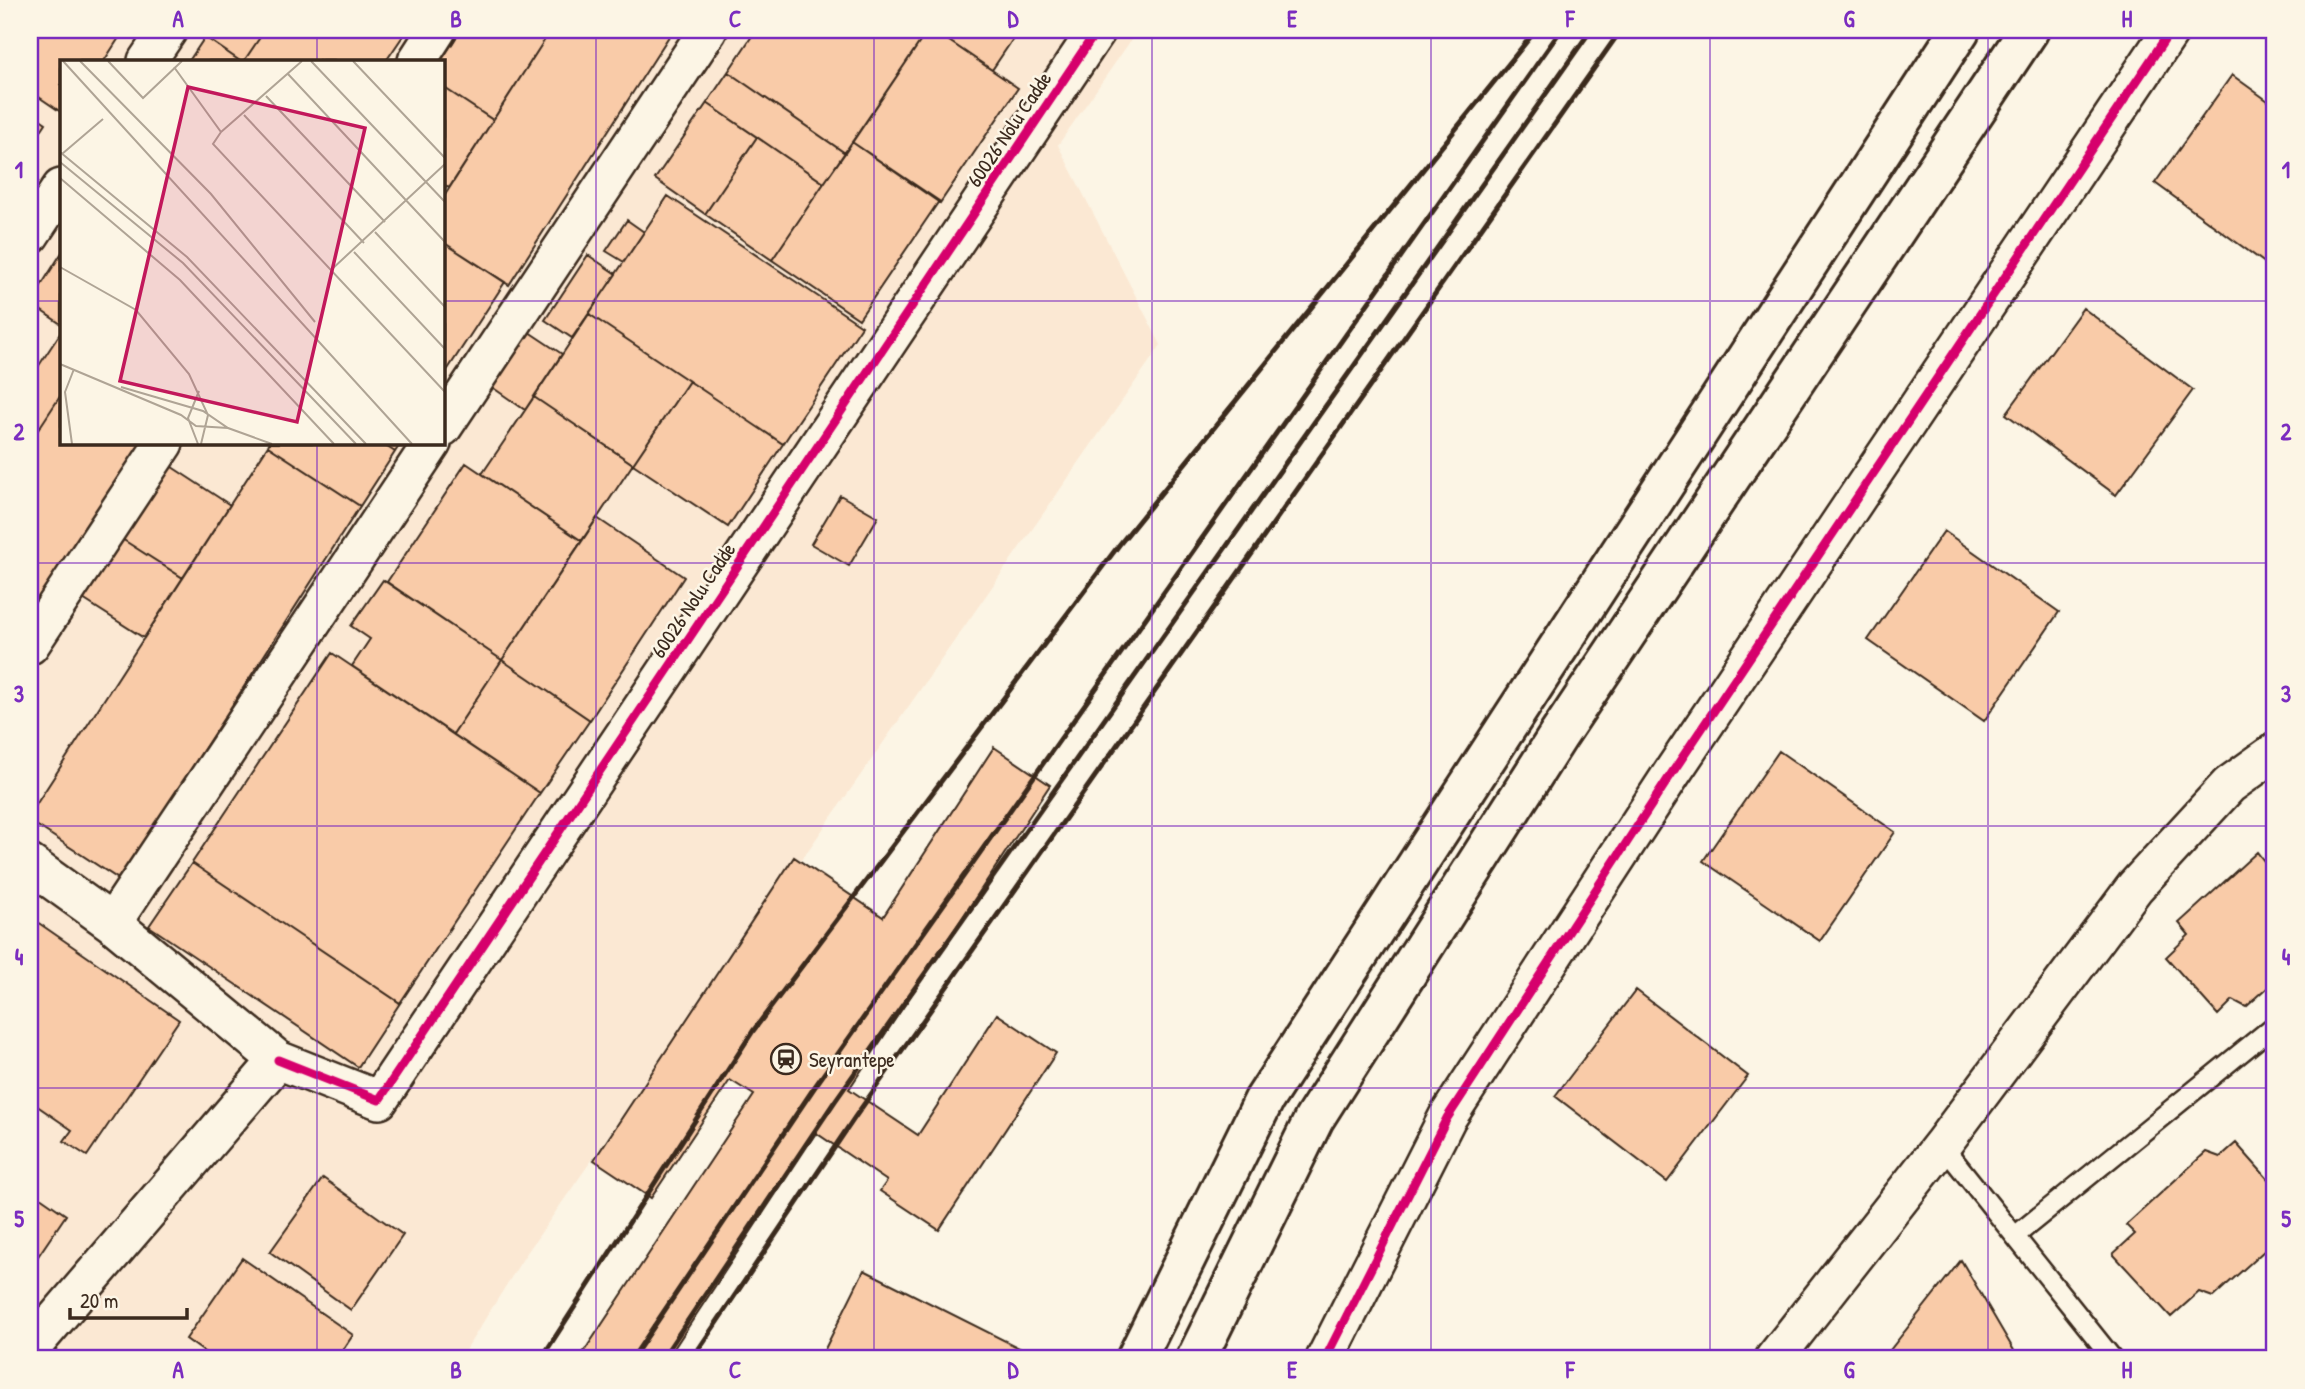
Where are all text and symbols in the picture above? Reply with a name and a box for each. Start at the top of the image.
text: A [172,3,184,34]
text: B [450,3,462,34]
text: C [729,3,741,34]
text: D [1008,3,1020,34]
text: E [1287,3,1298,34]
text: F [1565,3,1576,34]
text: G [1843,3,1855,34]
text: H [2122,3,2133,34]
inset map [60,60,444,444]
street label: 60026 Nolu Cadde [960,66,1058,192]
text: 1 [15,154,23,185]
text: 1 [2282,154,2290,185]
text: 2 [14,416,25,447]
text: 2 [2281,416,2292,447]
street label: 60026 Nolu Cadde [644,537,742,663]
text: 3 [14,678,24,709]
text: 3 [2281,678,2291,709]
text: 4 [15,941,24,972]
text: 4 [2282,941,2291,972]
station icon: Seyrantepe [769,1042,803,1076]
place label: Seyrantepe [809,1045,895,1074]
text: 5 [14,1203,24,1234]
text: 5 [2281,1203,2291,1234]
scale bar [70,1277,187,1321]
text: 20 m [80,1286,118,1315]
text: A [172,1354,184,1385]
text: B [450,1354,462,1385]
text: C [729,1354,741,1385]
text: D [1008,1354,1020,1385]
text: E [1287,1354,1298,1385]
text: F [1565,1354,1576,1385]
text: G [1843,1354,1855,1385]
text: H [2122,1354,2133,1385]

